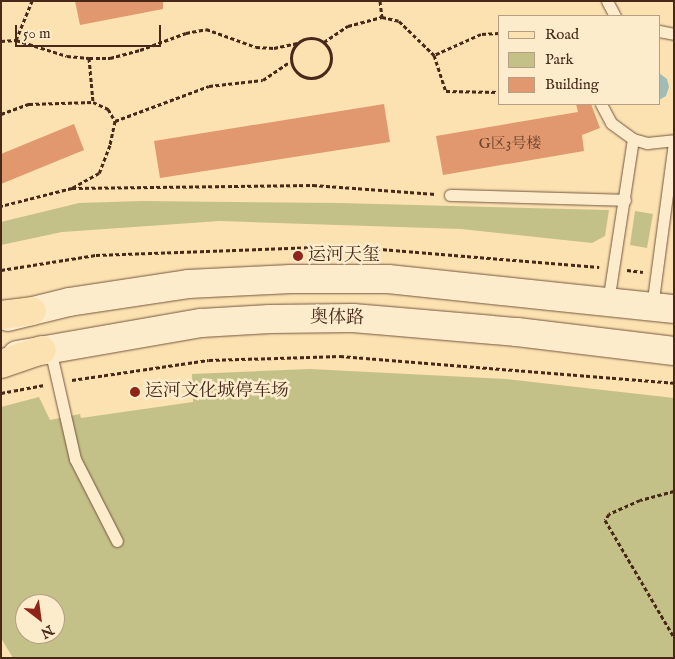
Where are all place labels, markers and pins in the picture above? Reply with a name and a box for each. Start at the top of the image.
place label: 运河天玺 [308,245,380,267]
marker: 运河天玺 [292,250,304,262]
place label: 运河文化城停车场 [145,381,289,403]
marker: 运河文化城停车场 [129,386,141,398]

